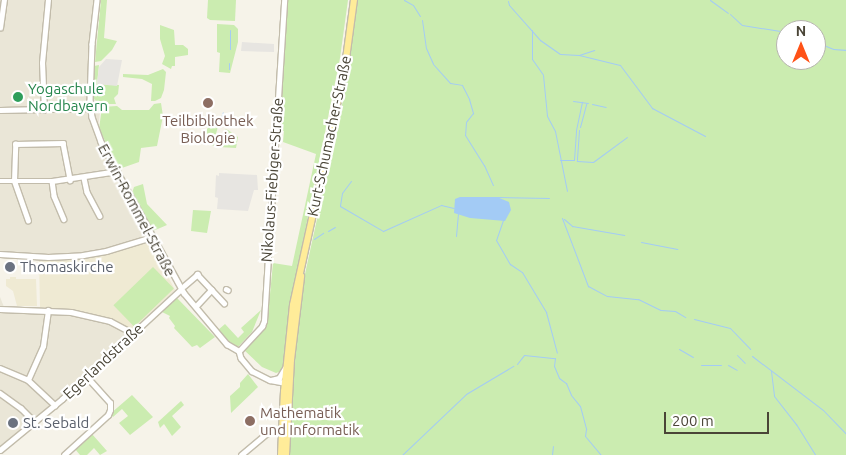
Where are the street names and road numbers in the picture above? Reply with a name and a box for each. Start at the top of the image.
street label: Kurt-Schumacher-Straße [303,54,355,218]
street label: Nikolaus-Fiebiger-Straße [257,97,287,263]
street label: Erwin-Rommel-Straße [94,141,180,279]
street label: Egerlandstraße [59,319,147,403]

